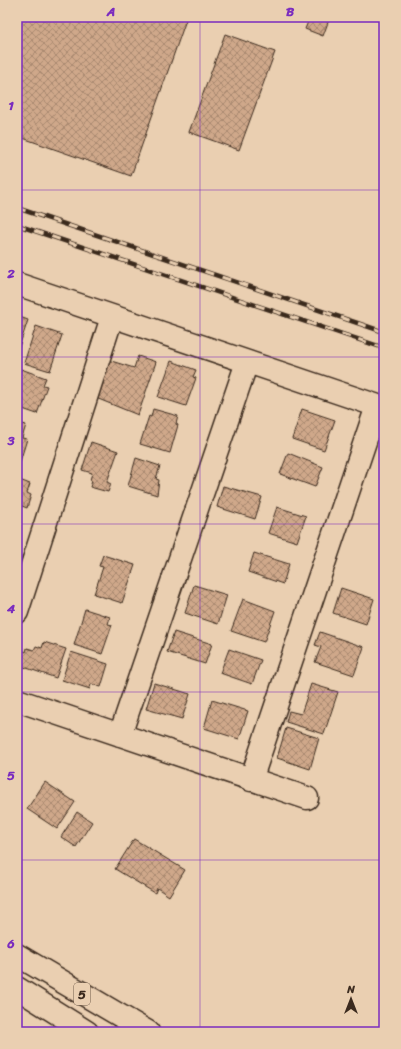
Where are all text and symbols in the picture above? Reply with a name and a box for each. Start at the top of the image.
text: A [106,0,115,23]
text: B [286,0,295,23]
text: 1 [8,94,14,117]
text: 2 [6,262,15,285]
text: 3 [6,429,15,452]
text: 4 [6,597,16,620]
text: 5 [7,764,15,787]
text: 6 [6,932,15,955]
north arrow [331,979,371,1019]
text: N [346,980,355,999]
road number: 5 [74,983,90,1005]

